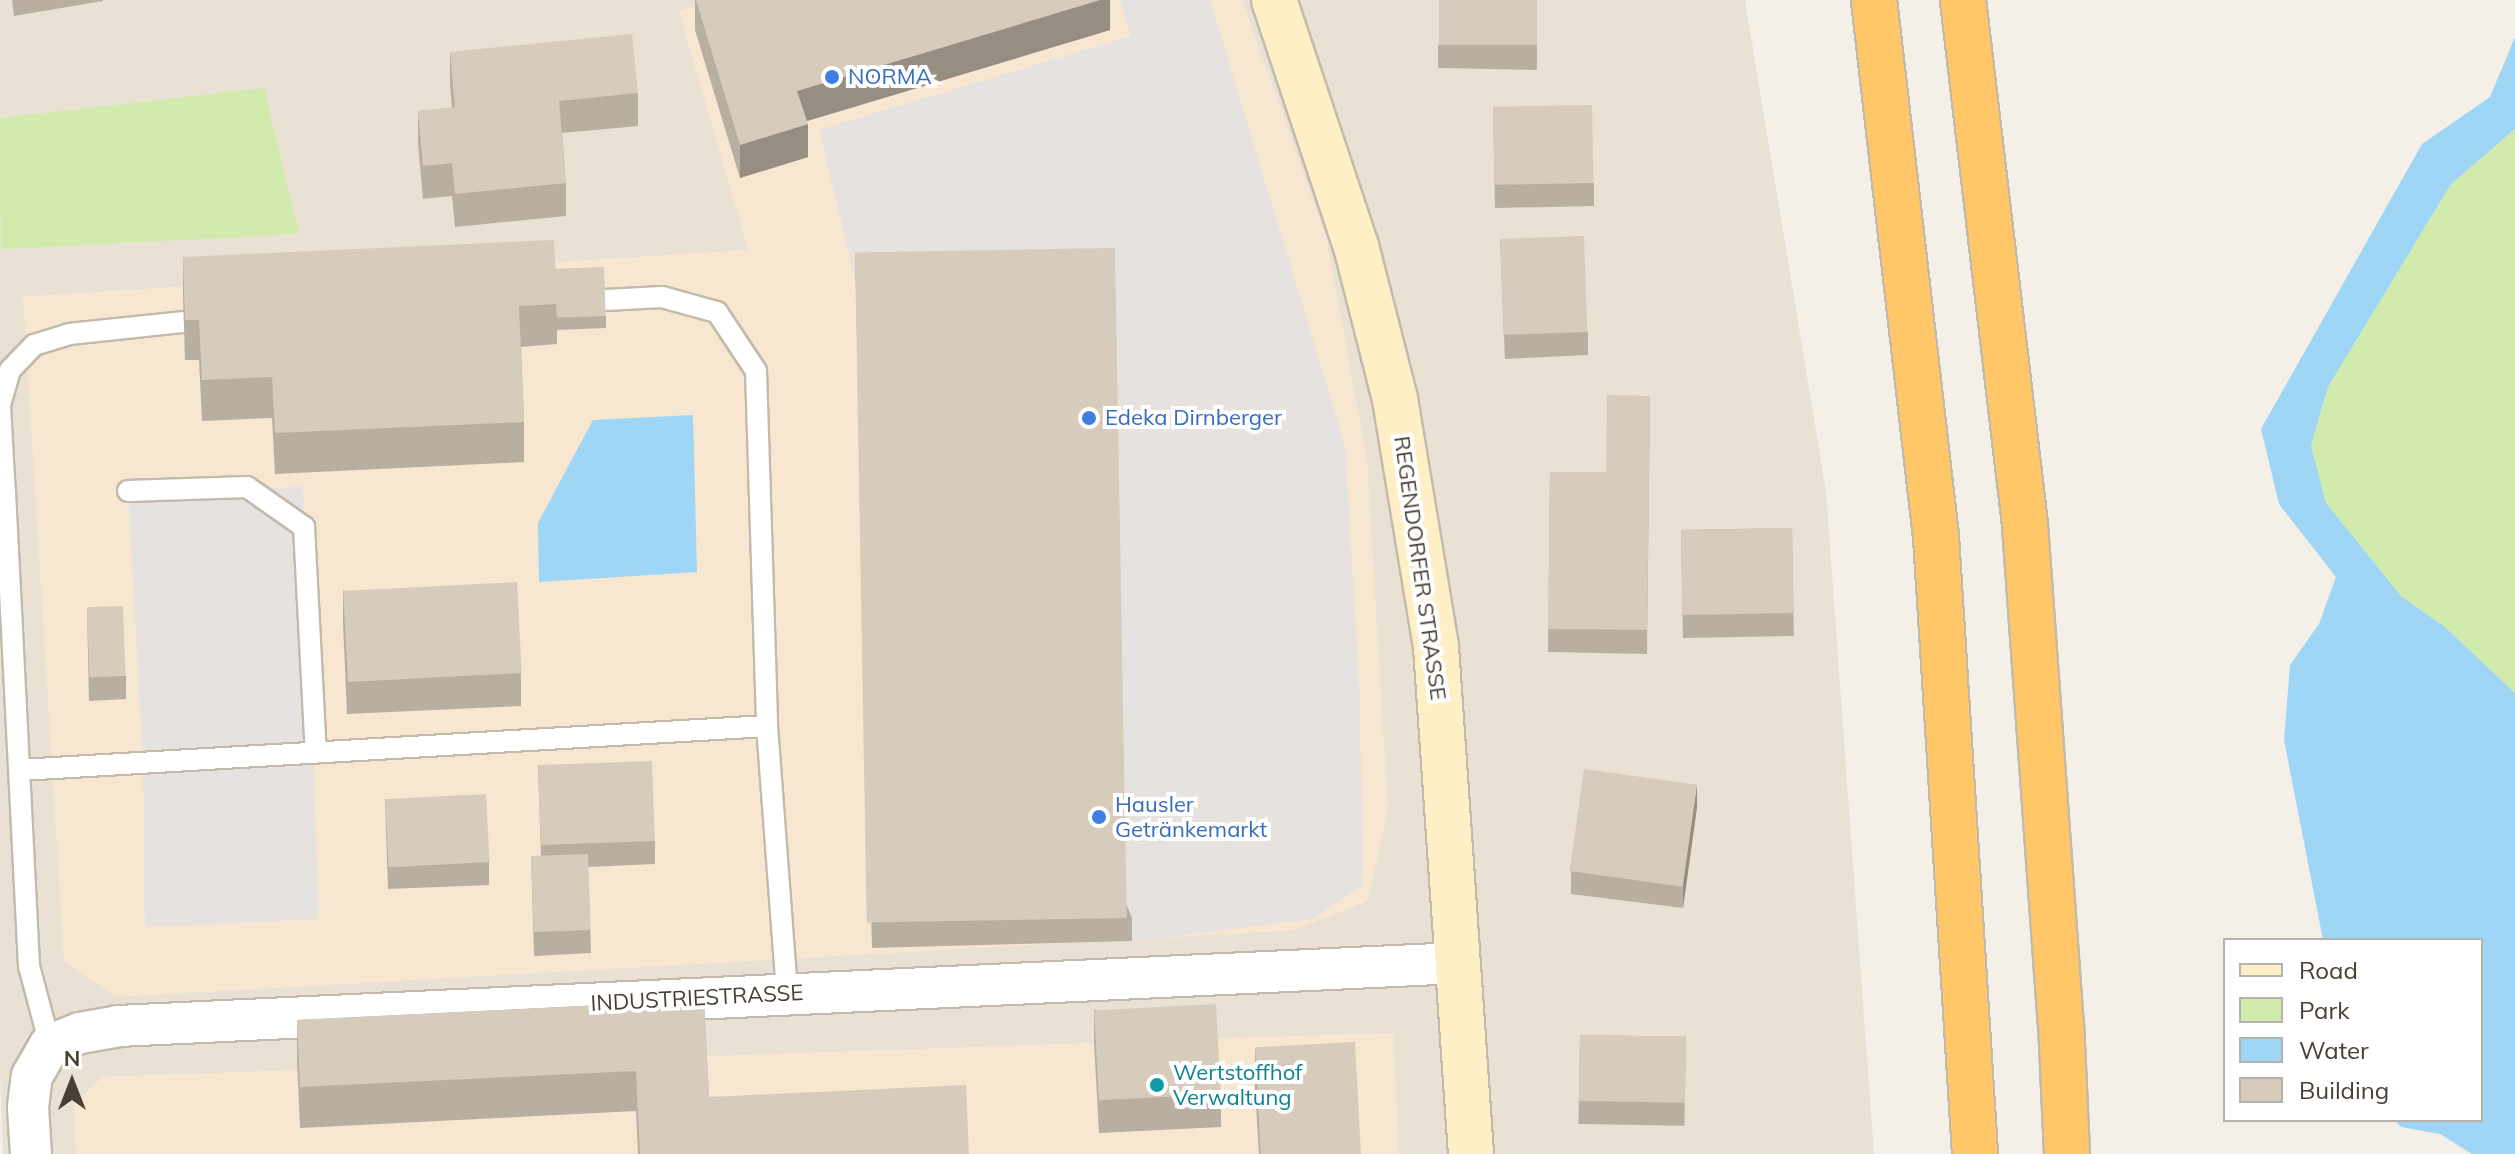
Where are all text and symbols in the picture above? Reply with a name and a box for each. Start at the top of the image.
place label: NORMA [848,64,932,90]
marker: NORMA [823,68,841,86]
place label: Edeka Dirnberger [1105,405,1282,431]
marker: Edeka Dirnberger [1080,409,1098,427]
street label: REGENDORFER STRASSE [1388,434,1452,702]
place label: Hausler Getränkemarkt [1115,791,1267,842]
marker: Hausler Getränkemarkt [1090,808,1108,826]
legend [2223,938,2483,1122]
text: Road [2299,955,2358,985]
street label: INDUSTRIESTRASSE [590,979,804,1017]
text: Park [2299,995,2350,1025]
text: Water [2299,1035,2369,1065]
north arrow [32,1042,112,1122]
text: N [64,1044,80,1072]
place label: Wertstoffhof Verwaltung [1173,1059,1303,1110]
text: Building [2299,1075,2389,1105]
marker: Wertstoffhof Verwaltung [1148,1076,1166,1094]

